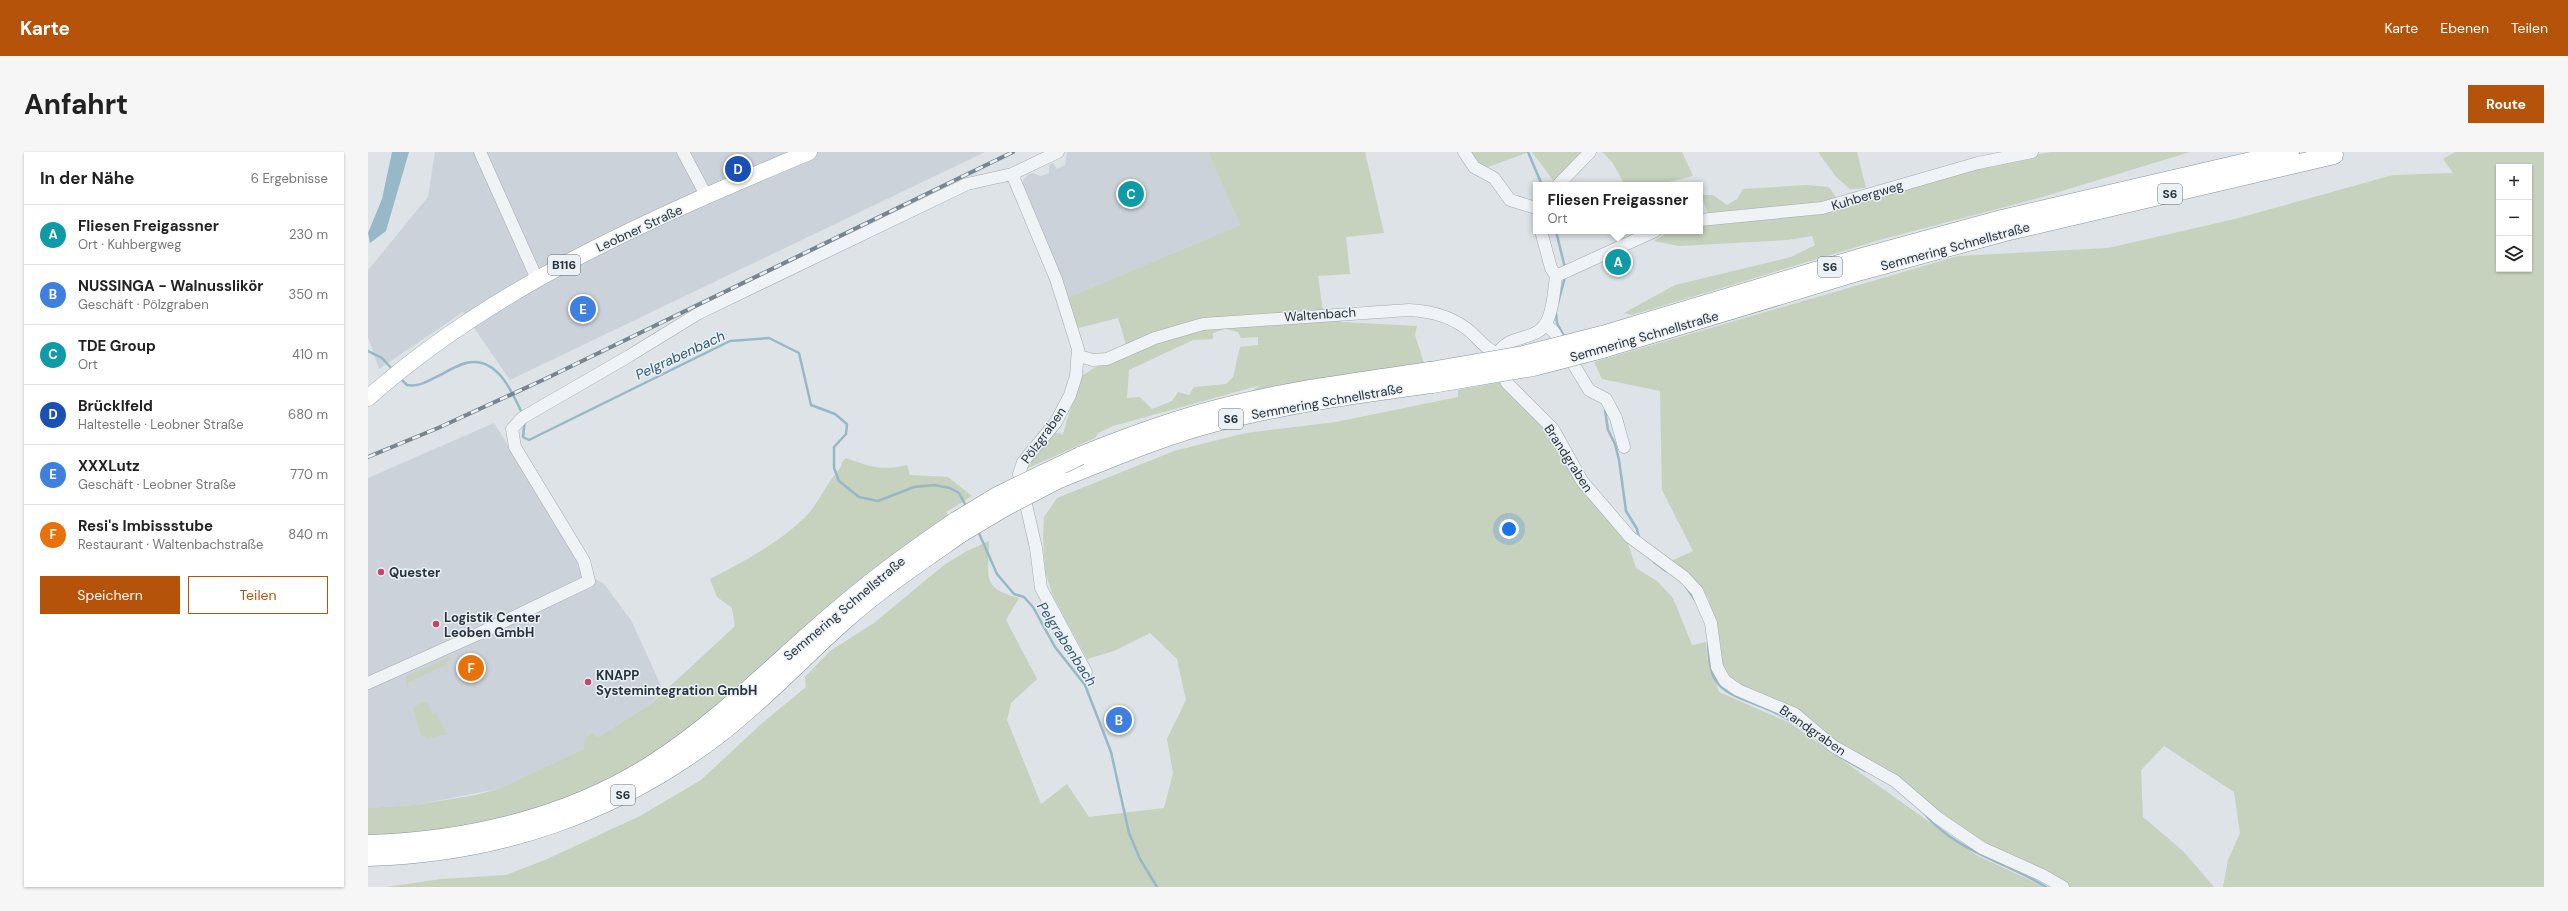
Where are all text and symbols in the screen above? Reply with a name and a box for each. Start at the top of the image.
text: Karte [20,16,70,41]
text: Karte [2384,19,2418,37]
text: Ebenen [2440,19,2489,37]
text: Teilen [2511,19,2548,37]
button: Route [2468,85,2544,123]
text: Anfahrt [24,86,128,123]
pin: D [725,154,751,184]
map controls [2496,164,2532,272]
button: + [2496,164,2532,200]
text: In der Nähe [40,167,135,189]
text: 6 Ergebnisse [251,170,328,187]
street label: Kuhbergweg [1829,177,1905,214]
pin: C [1118,179,1144,209]
popup [1533,182,1703,234]
road number: S6 [2158,184,2182,204]
text: Fliesen Freigassner [1548,190,1688,210]
button: − [2496,200,2532,236]
street label: Leobner Straße [593,201,685,256]
text: Ort [1548,210,1568,227]
text: Fliesen Freigassner [78,216,219,236]
street label: Semmering Schnellstraße [1879,218,2032,275]
text: A [48,226,58,243]
text: 230 m [289,226,328,243]
text: Ort · Kuhbergweg [78,236,181,253]
button: layers [2496,236,2532,272]
pin: A [1605,247,1631,277]
road number: B116 [548,255,580,275]
road number: S6 [1818,257,1842,277]
text: NUSSINGA - Walnusslikör [78,276,263,296]
text: B [49,286,57,303]
text: 350 m [288,286,328,303]
pin: E [570,294,596,324]
text: Geschäft · Pölzgraben [78,296,209,313]
street label: Waltenbach [1284,304,1356,325]
street label: Semmering Schnellstraße [1568,307,1720,366]
water label: Pelgrabenbach [632,326,728,384]
text: TDE Group [78,336,156,356]
text: C [48,346,58,363]
text: 410 m [292,346,328,363]
text: Ort [78,356,98,373]
street label: Semmering Schnellstraße [1250,380,1404,423]
text: Brücklfeld [78,396,153,416]
street label: Pölzgraben [1017,404,1070,467]
text: D [48,406,58,423]
text: 680 m [288,406,328,423]
road number: S6 [1219,409,1243,429]
text: Haltestelle · Leobner Straße [78,416,244,433]
street label: Brandgraben [1540,421,1597,495]
text: XXXLutz [78,456,140,476]
text: E [49,466,57,483]
text: 770 m [290,466,328,483]
text: Geschäft · Leobner Straße [78,476,236,493]
text: Resi's Imbissstube [78,516,213,536]
your location [1499,519,1519,539]
text: F [49,526,57,543]
text: 840 m [288,526,328,543]
text: Restaurant · Waltenbachstraße [78,536,263,553]
street label: Semmering Schnellstraße [780,552,909,664]
place label: Quester [389,564,441,581]
marker: Quester [376,567,386,577]
button: Speichern [40,576,180,614]
button: Teilen [188,576,328,614]
water label: Pelgrabenbach [1033,598,1101,690]
place label: Logistik Center Leoben GmbH [444,609,541,641]
marker: Logistik Center Leoben GmbH [431,619,441,629]
pin: F [458,653,484,683]
place label: KNAPP Systemintegration GmbH [596,667,757,699]
marker: KNAPP Systemintegration GmbH [583,677,593,687]
street label: Brandgraben [1776,701,1849,760]
pin: B [1106,705,1132,735]
road number: S6 [611,785,635,805]

